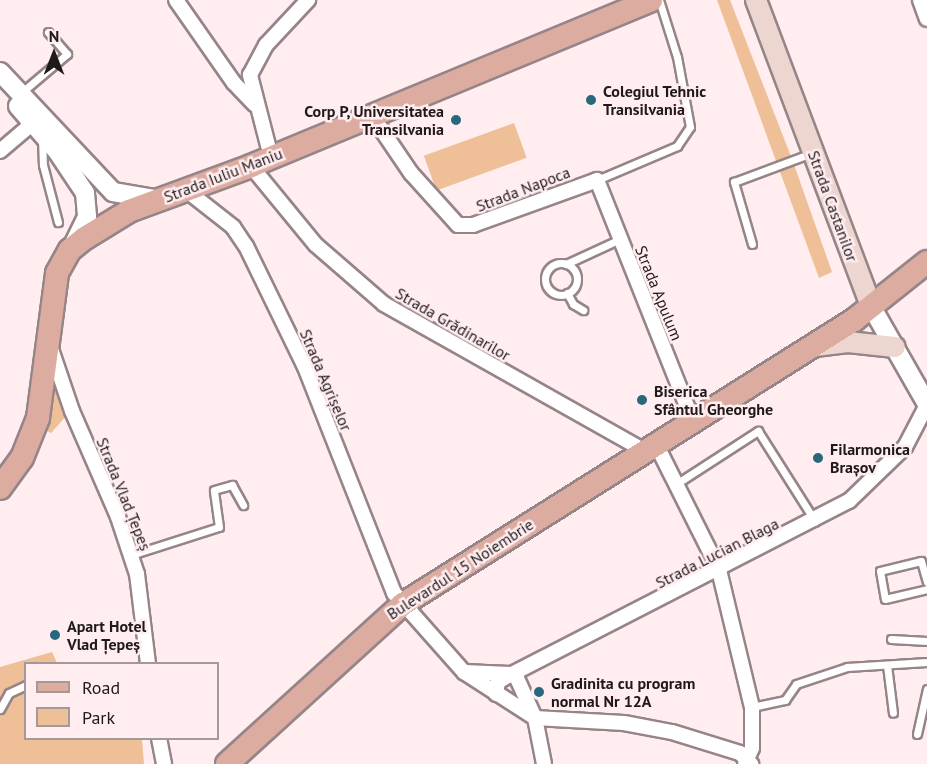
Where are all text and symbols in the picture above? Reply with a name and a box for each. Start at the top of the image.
north arrow [24,24,84,84]
text: N [49,26,59,46]
place label: Colegiul Tehnic Transilvania [603,81,707,119]
marker: Colegiul Tehnic Transilvania [584,93,598,107]
place label: Corp P, Universitatea Transilvania [303,101,444,139]
marker: Corp P, Universitatea Transilvania [449,113,463,127]
street label: Strada Iuliu Maniu [161,144,285,206]
street label: Strada Castanilor [804,148,862,264]
street label: Strada Napoca [473,162,573,216]
street label: Strada Apulum [631,243,687,343]
street label: Strada Grădinarilor [392,283,514,365]
street label: Strada Agrișelor [296,326,356,434]
place label: Biserica Sfântul Gheorghe [654,381,773,419]
marker: Biserica Sfântul Gheorghe [635,393,649,407]
street label: Strada Vlad Țepeș [92,434,156,554]
place label: Filarmonica Brașov [830,439,910,477]
marker: Filarmonica Brașov [811,451,825,465]
street label: Bulevardul 15 Noiembrie [383,514,537,624]
street label: Strada Lucian Blaga [652,514,782,592]
place label: Apart Hotel Vlad Țepeș [67,616,146,654]
marker: Apart Hotel Vlad Țepeș [48,628,62,642]
legend [24,662,219,740]
place label: Gradinita cu program normal Nr 12A [551,673,695,711]
text: Road [82,676,120,699]
marker: Gradinita cu program normal Nr 12A [532,685,546,699]
text: Park [82,706,115,729]

